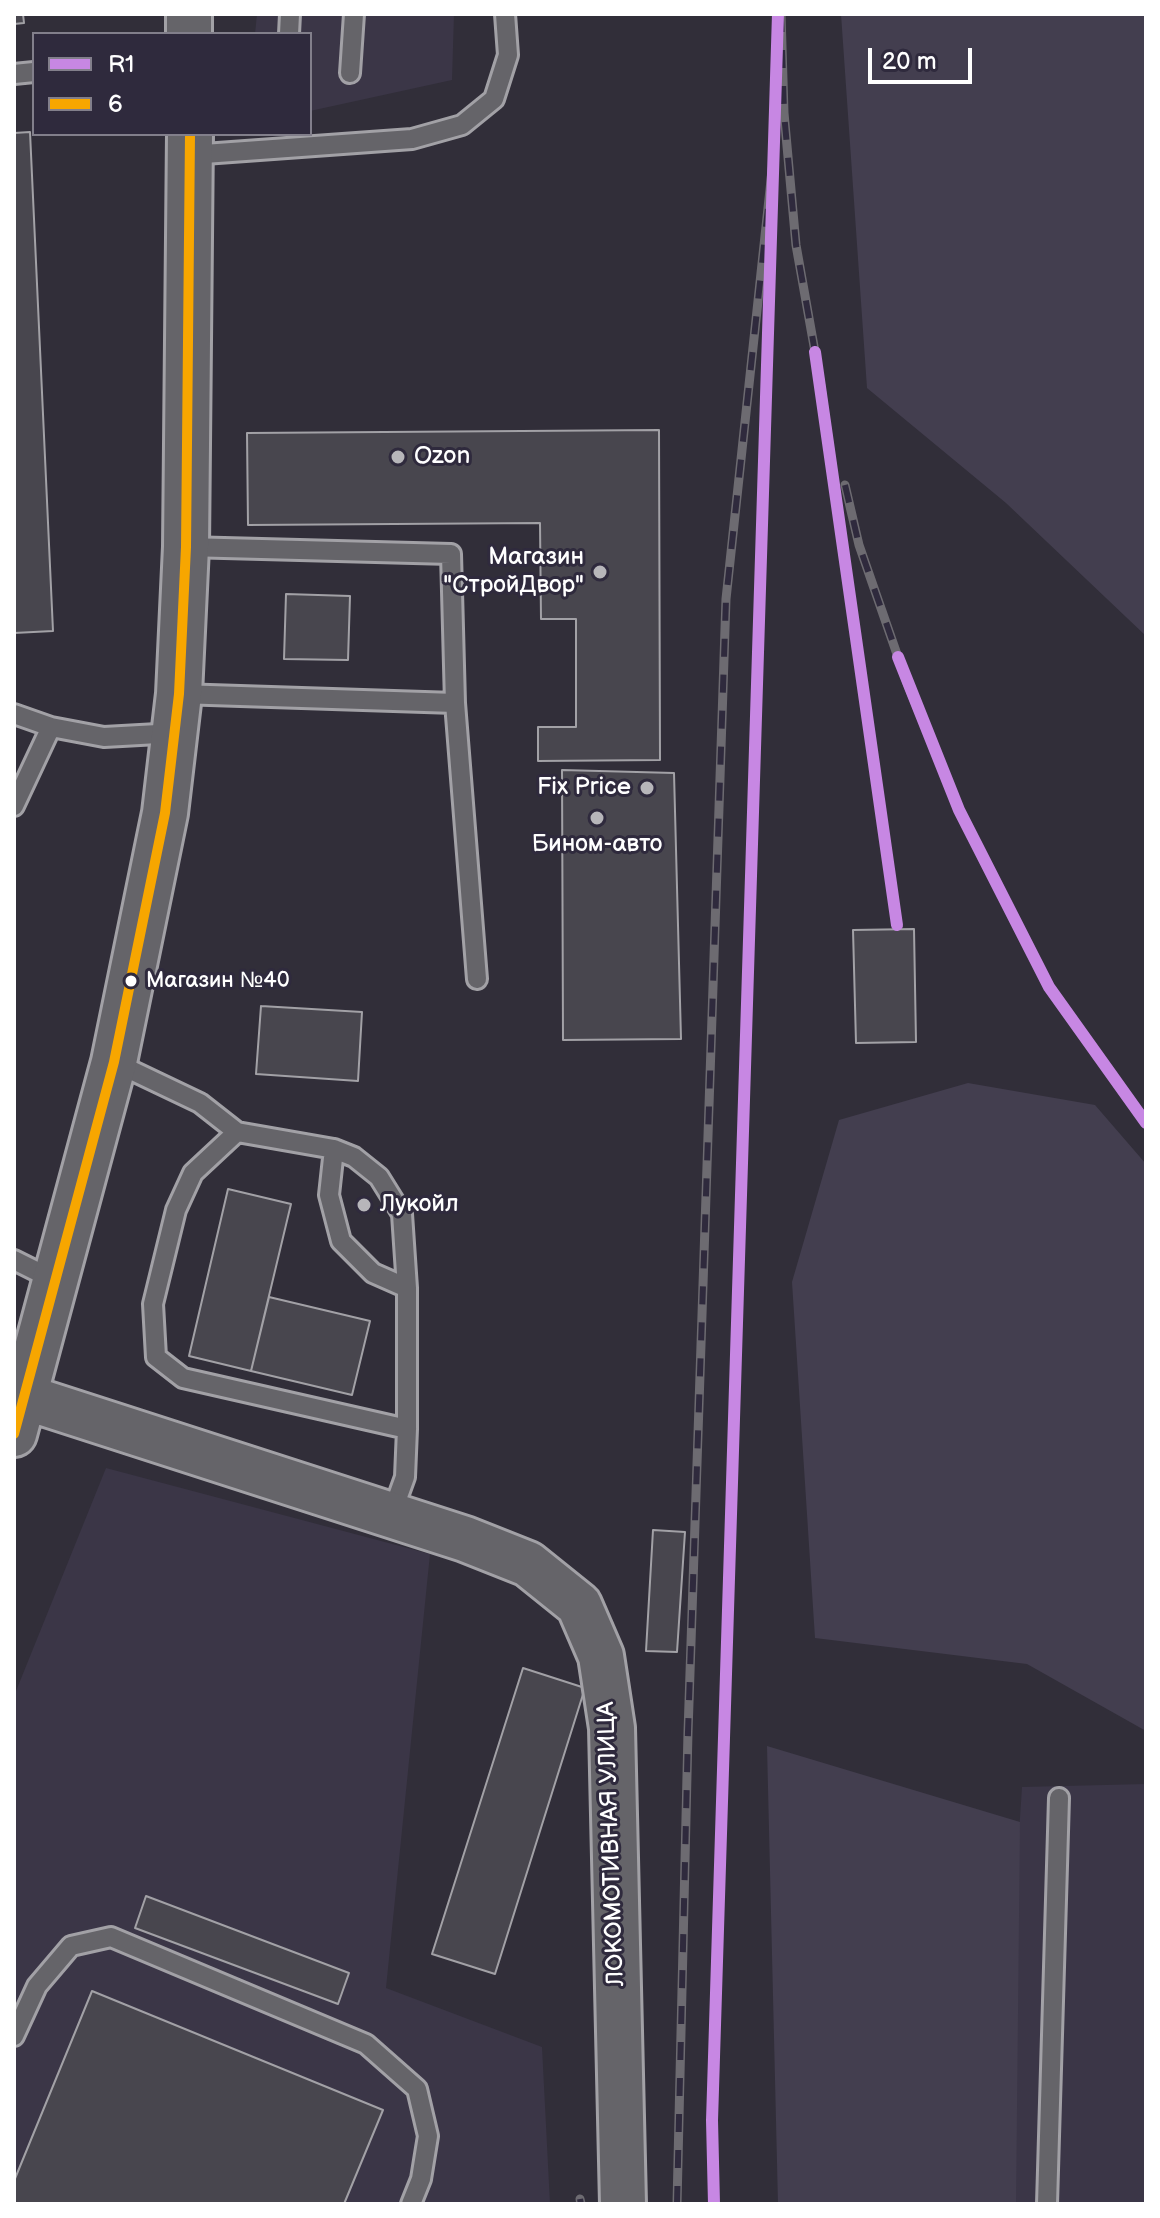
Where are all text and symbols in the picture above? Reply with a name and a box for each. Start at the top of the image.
legend [32,32,312,136]
scale bar [872,32,976,82]
text: 20 m [882,47,937,76]
text: R1 [108,50,134,79]
text: 6 [108,90,123,119]
place label: Ozon [414,443,470,471]
marker: Ozon [389,448,407,466]
place label: Магазин "СтройДвор" [443,544,584,600]
marker: Магазин "СтройДвор" [591,563,609,581]
place label: Fix Price [537,774,631,802]
marker: Fix Price [638,779,656,797]
marker: Бином-авто [588,809,606,827]
place label: Бином-авто [532,831,662,859]
place label: Магазин №40 [146,968,290,994]
marker: Магазин №40 [123,973,139,989]
place label: Лукойл [380,1191,459,1219]
marker: Лукойл [355,1196,373,1214]
street label: ЛОКОМОТИВНАЯ УЛИЦА [593,1701,631,1987]

